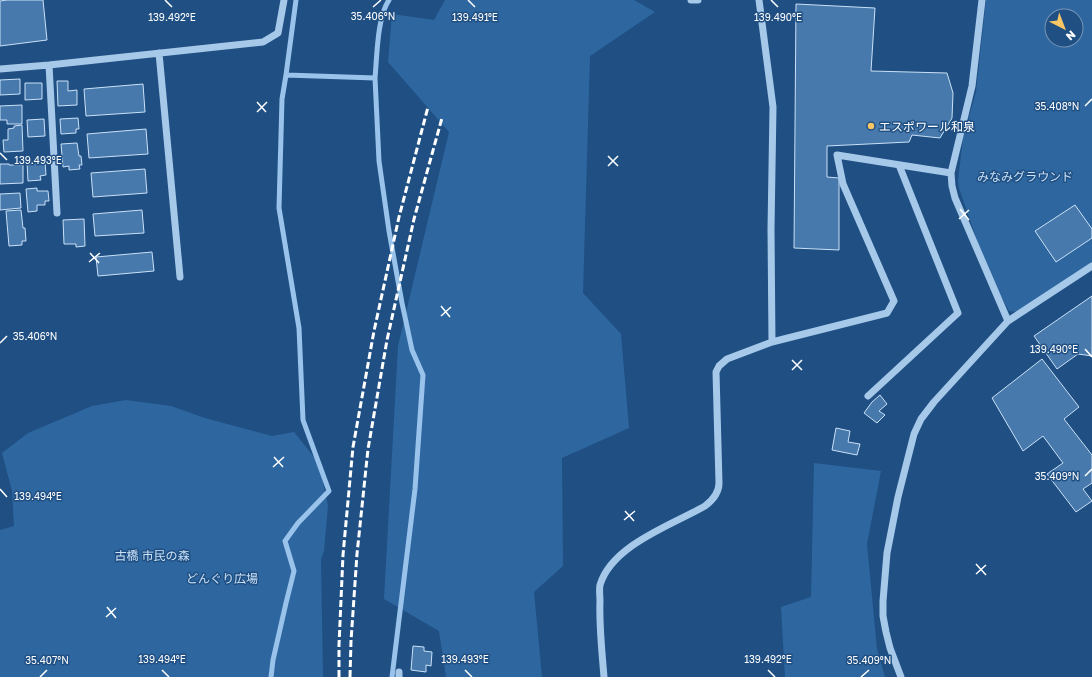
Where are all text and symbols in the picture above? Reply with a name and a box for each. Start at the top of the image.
north arrow [1044,8,1084,48]
text: 35.406°N [351,10,395,22]
text: 139.492°E [148,11,196,23]
text: 139.491°E [452,11,498,23]
text: 139.490°E [754,11,802,23]
text: N [1064,28,1078,43]
text: 35.408°N [1035,100,1079,112]
place label: エスポワール和泉 [879,119,975,134]
marker: エスポワール和泉 [866,121,876,131]
text: 139.493°E [14,154,62,166]
park label: みなみグラウンド [977,169,1073,184]
text: 35.406°N [13,330,57,342]
text: 139.490°E [1030,343,1078,355]
text: 35.409°N [1035,470,1079,482]
text: 139.494°E [14,490,62,502]
park label: 古橋 市民の森 [114,548,190,563]
park label: どんぐり広場 [186,571,258,586]
text: 139.494°E [138,653,186,665]
text: 139.493°E [441,653,489,665]
text: 139.492°E [744,653,792,665]
text: 35.407°N [25,654,69,666]
text: 35.409°N [847,654,891,666]

